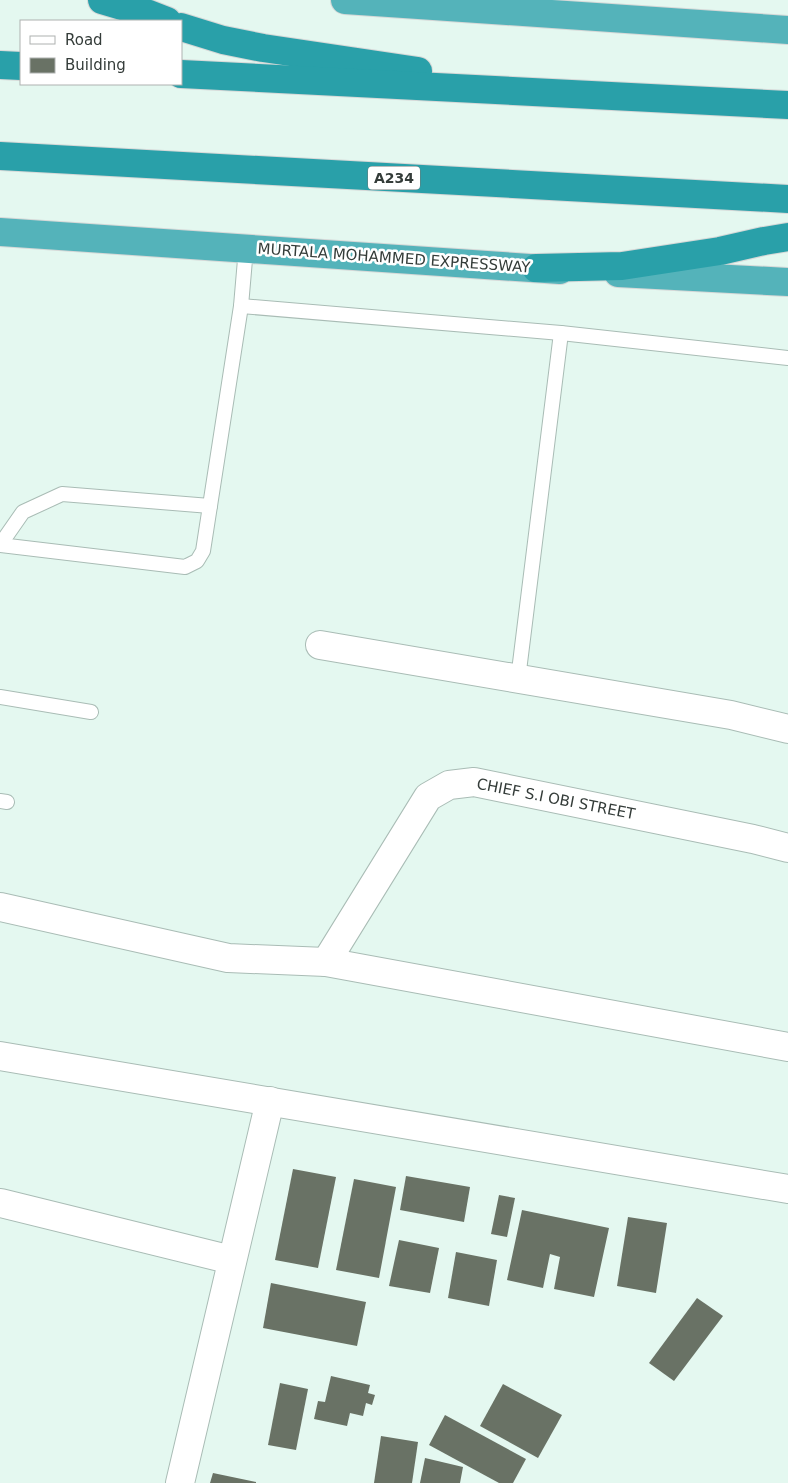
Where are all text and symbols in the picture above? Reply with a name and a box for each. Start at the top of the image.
legend [20,20,182,85]
text: Road [65,31,103,49]
text: Building [65,56,126,74]
road number: A234 [368,167,420,190]
street label: MURTALA MOHAMMED EXPRESSWAY [257,239,532,277]
street label: CHIEF S.I OBI STREET [475,775,638,823]

